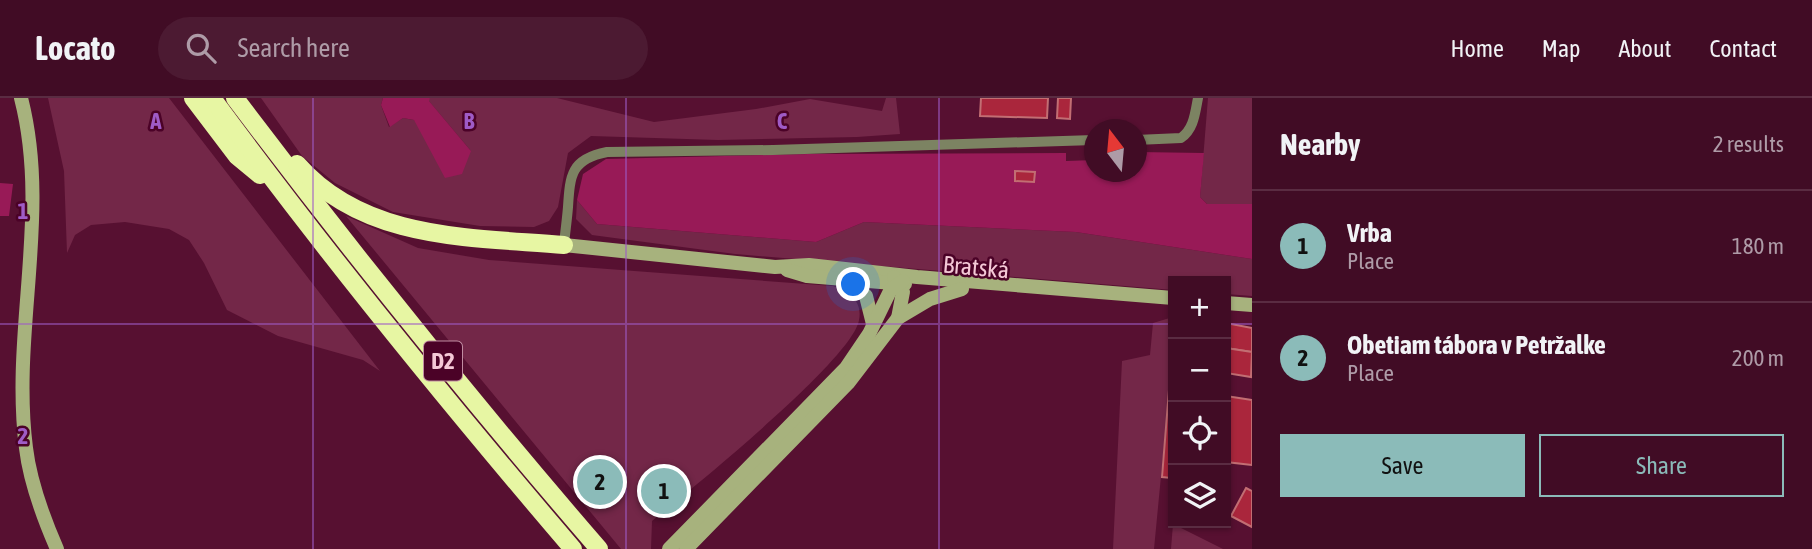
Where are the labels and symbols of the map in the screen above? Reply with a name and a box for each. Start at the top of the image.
text: A [149,108,162,134]
text: B [464,108,475,134]
text: C [777,108,788,134]
north arrow [1084,119,1147,182]
text: 1 [18,198,29,224]
street label: Bratská [942,251,1010,283]
your location [836,267,870,301]
road number: D2 [424,342,462,380]
text: 2 [18,423,28,449]
pin: 2 [577,456,623,508]
pin: 1 [641,465,687,517]

